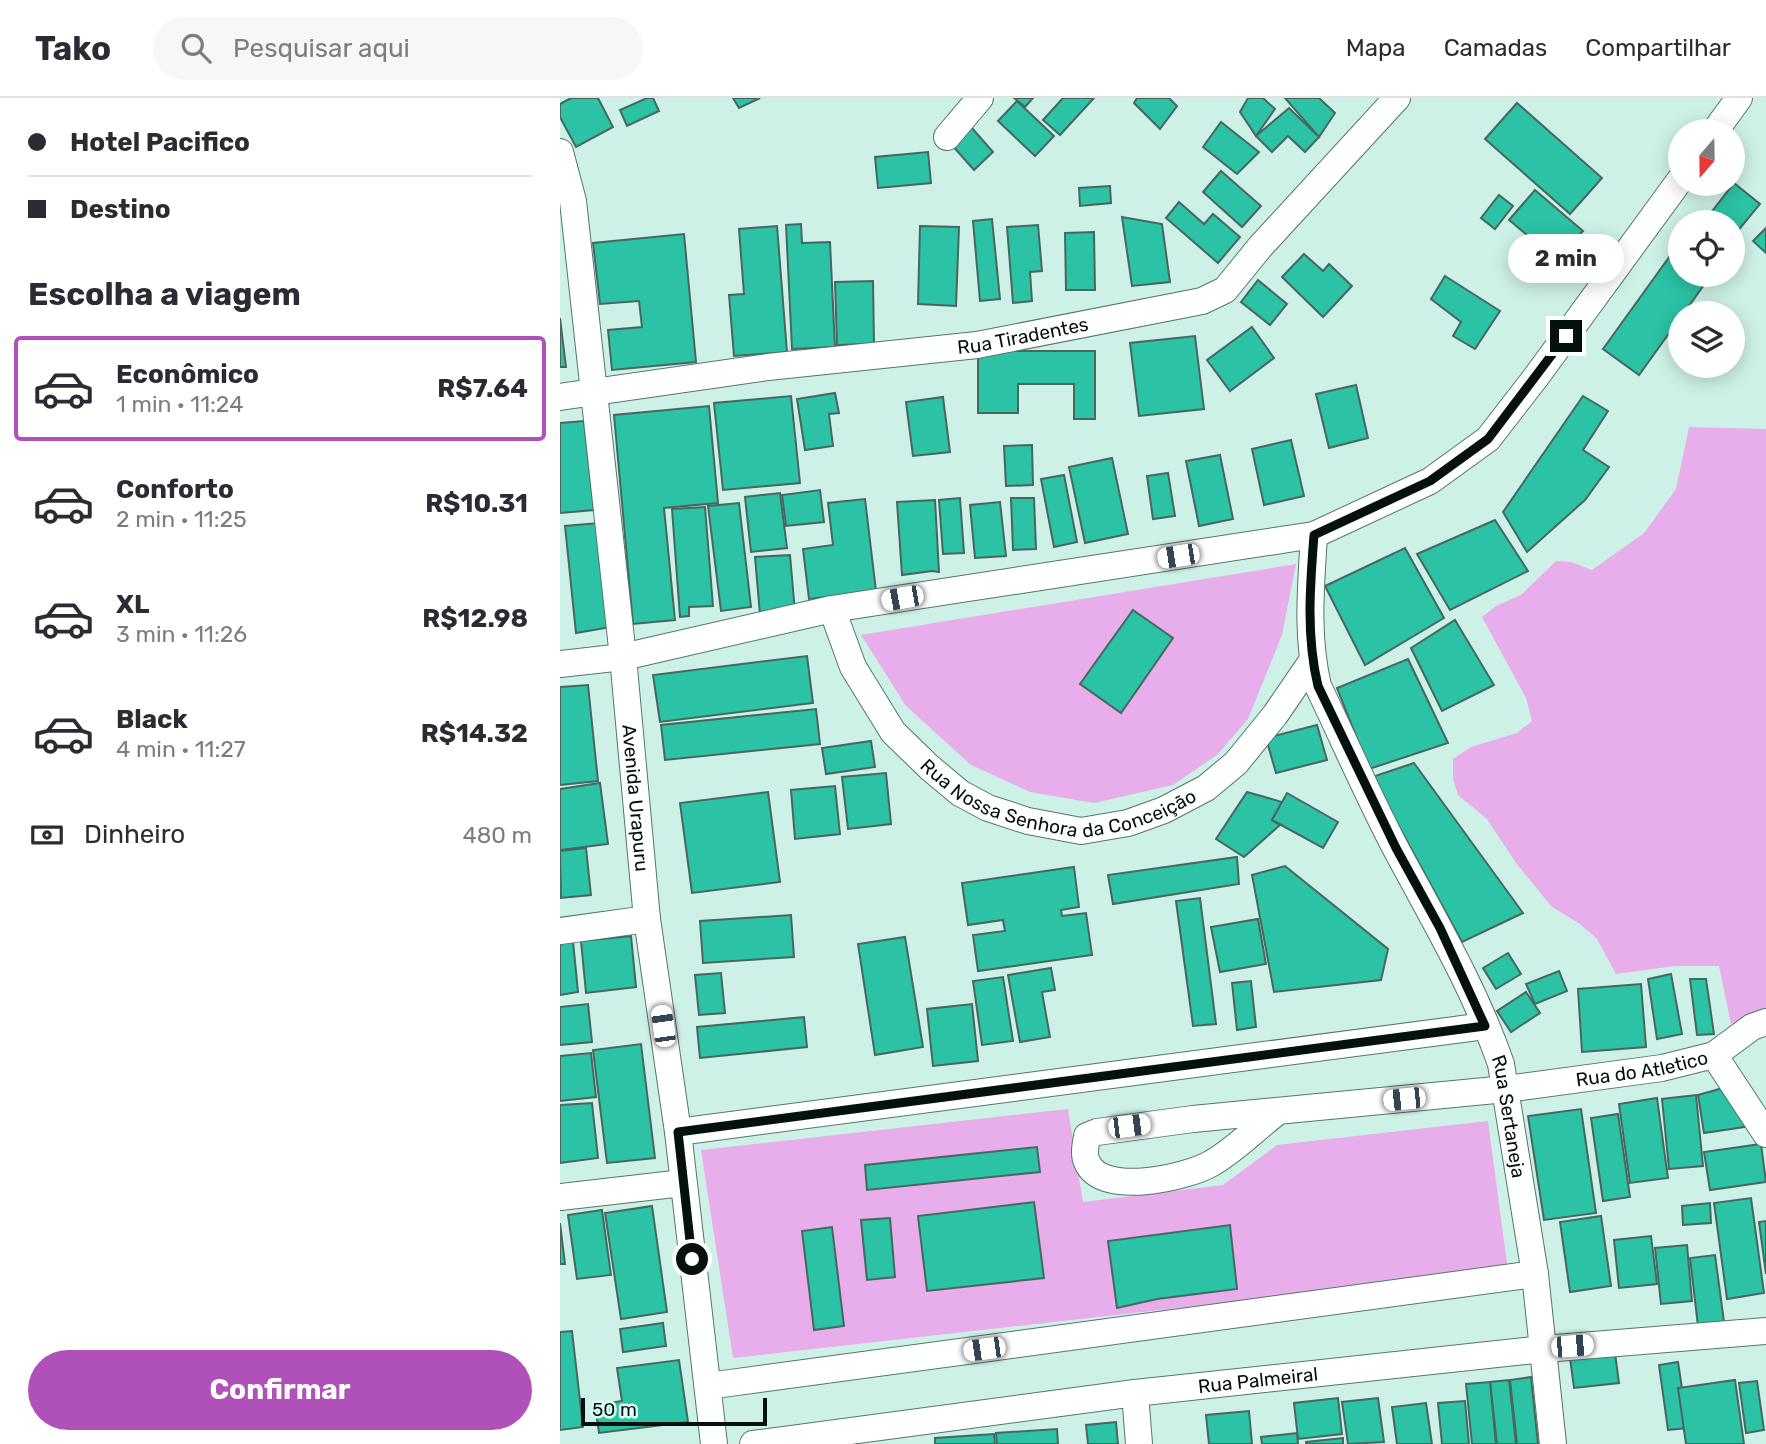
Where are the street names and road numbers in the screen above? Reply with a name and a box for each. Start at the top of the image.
street label: Rua Tiradentes [956,312,1090,359]
street label: Avenida Urapuru [617,723,654,873]
street label: Rua Nossa Senhora da Conceição [916,754,1200,843]
street label: Rua do Atletico [1574,1046,1710,1092]
street label: Rua Sertaneja [1487,1052,1530,1180]
street label: Rua Palmeiral [1197,1362,1319,1398]

